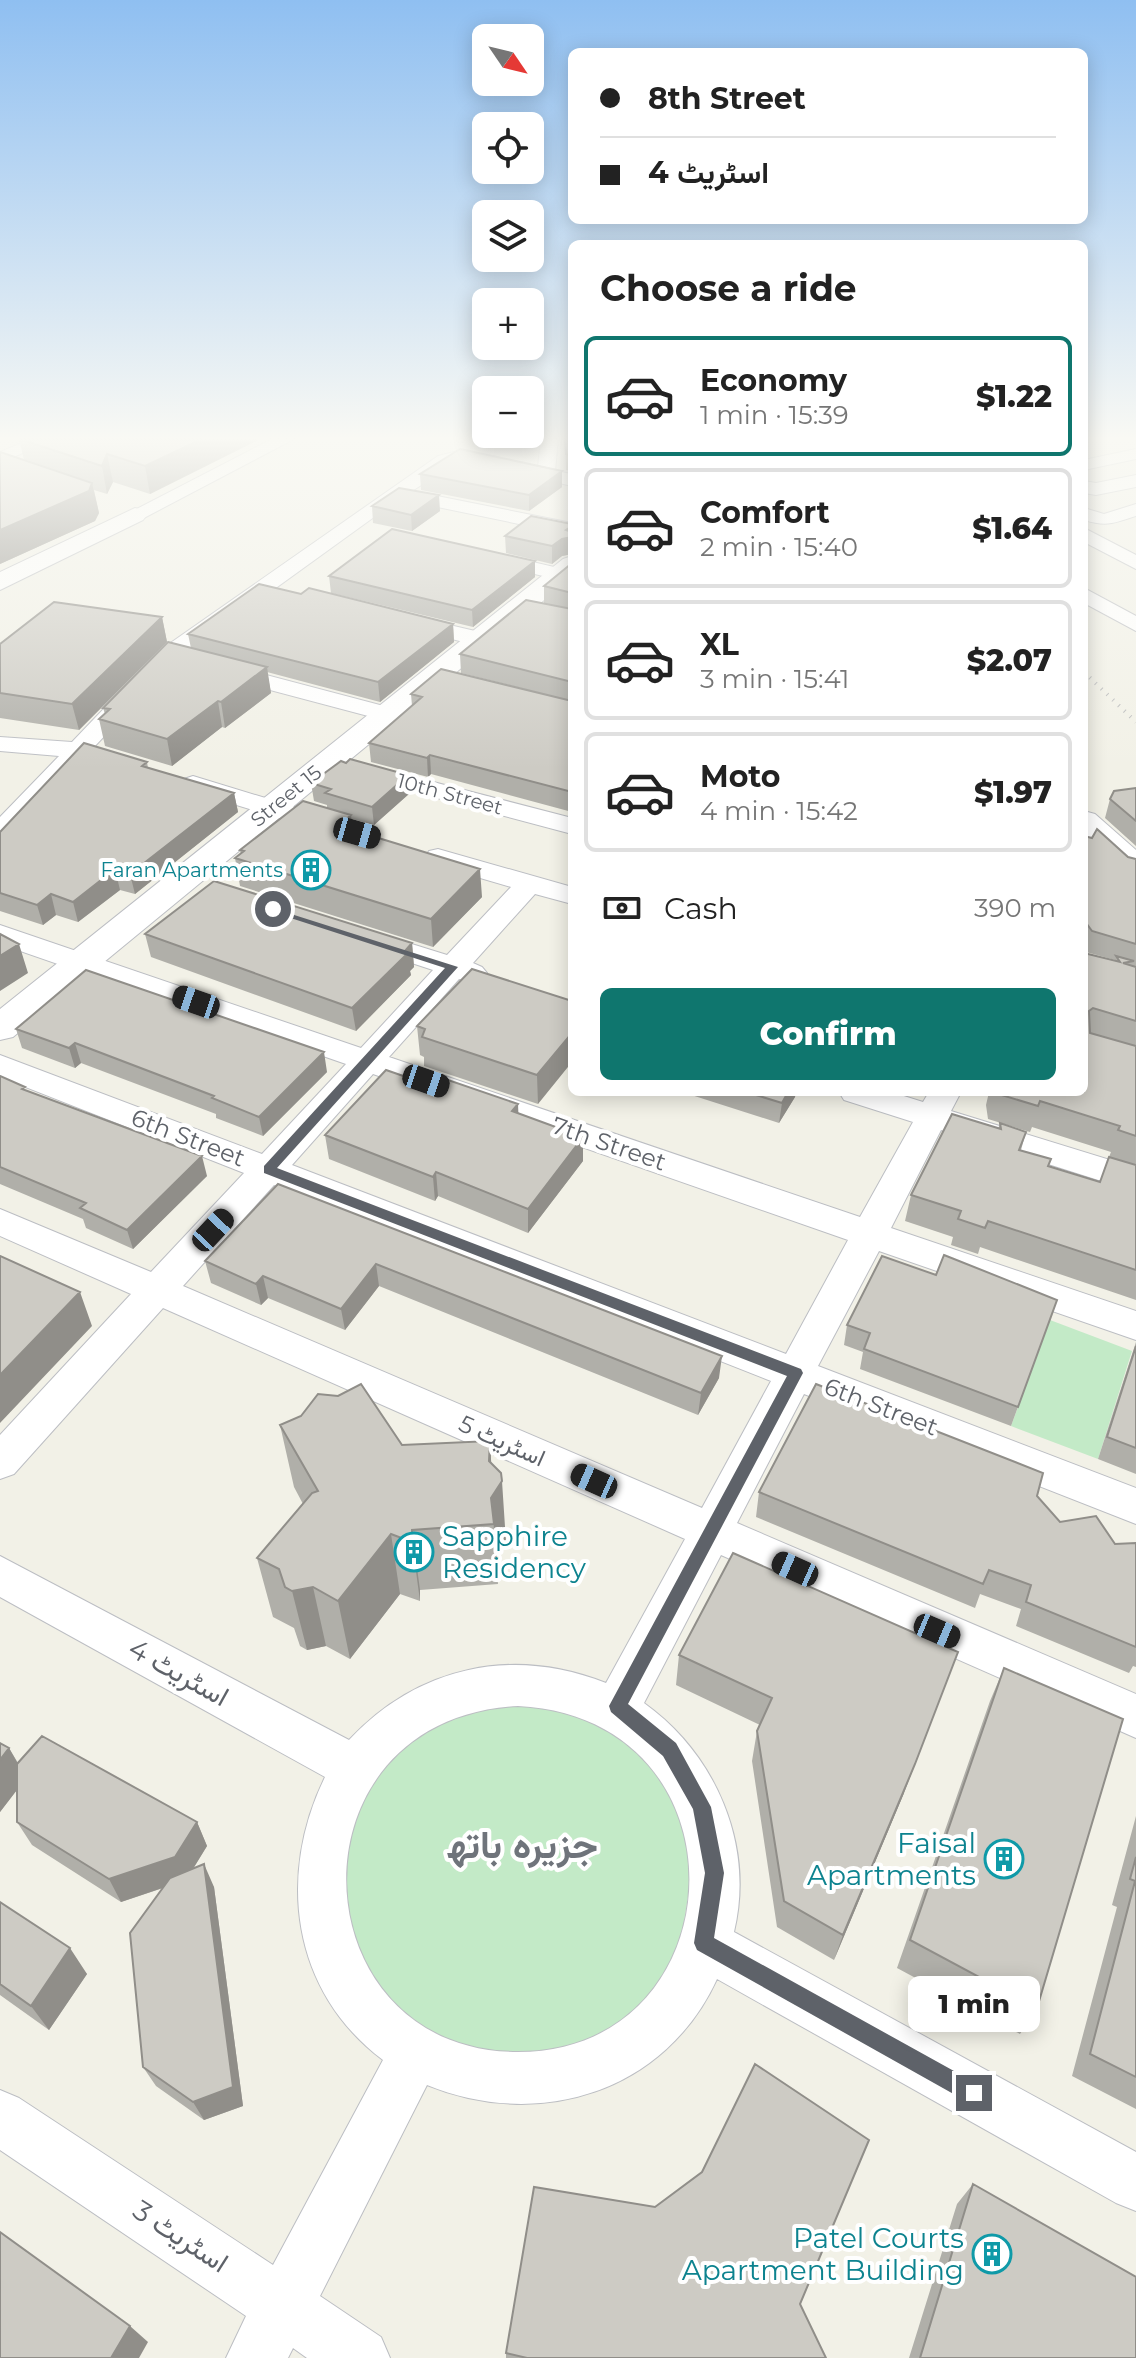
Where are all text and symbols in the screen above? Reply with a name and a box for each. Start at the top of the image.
north arrow [472,24,544,96]
map controls [472,24,544,448]
text: 8th Street [648,80,806,117]
button: locate [472,112,544,184]
text: اسٹریٹ 4 [648,154,769,191]
button: layers [472,200,544,272]
text: Choose a ride [600,266,857,310]
button: + [472,288,544,360]
icon: car [604,360,676,432]
text: Economy [700,362,847,399]
button: − [472,376,544,448]
text: $1.22 [976,378,1052,415]
text: 1 min · 15:39 [700,399,849,431]
icon: car [604,492,676,564]
text: Comfort [700,494,830,531]
text: $1.64 [972,510,1052,547]
text: 2 min · 15:40 [700,531,858,563]
icon: car [604,624,676,696]
text: XL [700,626,739,663]
text: $2.07 [967,642,1052,679]
text: 3 min · 15:41 [700,663,849,695]
icon: car [604,756,676,828]
text: Moto [700,758,781,795]
street label: Street 15 [246,760,326,832]
street label: 10th Street [395,768,505,820]
text: $1.97 [974,774,1052,811]
text: 4 min · 15:42 [700,795,858,827]
car [331,815,383,851]
building icon: Faran Apartments [290,849,332,891]
place label: Faran Apartments [100,858,283,882]
icon: cash [600,886,644,930]
text: Cash [664,890,738,927]
route start [255,891,291,927]
text: 390 m [974,892,1056,924]
car [169,983,223,1021]
button: Confirm [600,988,1056,1080]
car [399,1062,453,1100]
street label: 6th Street [127,1103,249,1173]
street label: 7th Street [548,1111,670,1177]
car [188,1204,238,1256]
street label: 6th Street [820,1372,942,1442]
street label: اسٹریٹ 5 [454,1409,550,1473]
car [567,1460,621,1502]
place label: Sapphire Residency [442,1519,587,1585]
building icon: Sapphire Residency [393,1531,435,1573]
car [768,1548,822,1590]
car [910,1611,964,1651]
street label: اسٹریٹ 4 [122,1631,235,1714]
district label: جزیرہ باتھ [446,1821,598,1869]
place label: Faisal Apartments [807,1826,976,1892]
building icon: Faisal Apartments [983,1838,1025,1880]
callout: 1 min [908,1977,1040,2033]
text: 1 min [938,1988,1010,2020]
route end [956,2075,992,2111]
street label: اسٹریٹ 3 [126,2193,235,2280]
place label: Patel Courts Apartment Building [682,2221,964,2287]
building icon: Patel Courts Apartment Building [971,2233,1013,2275]

